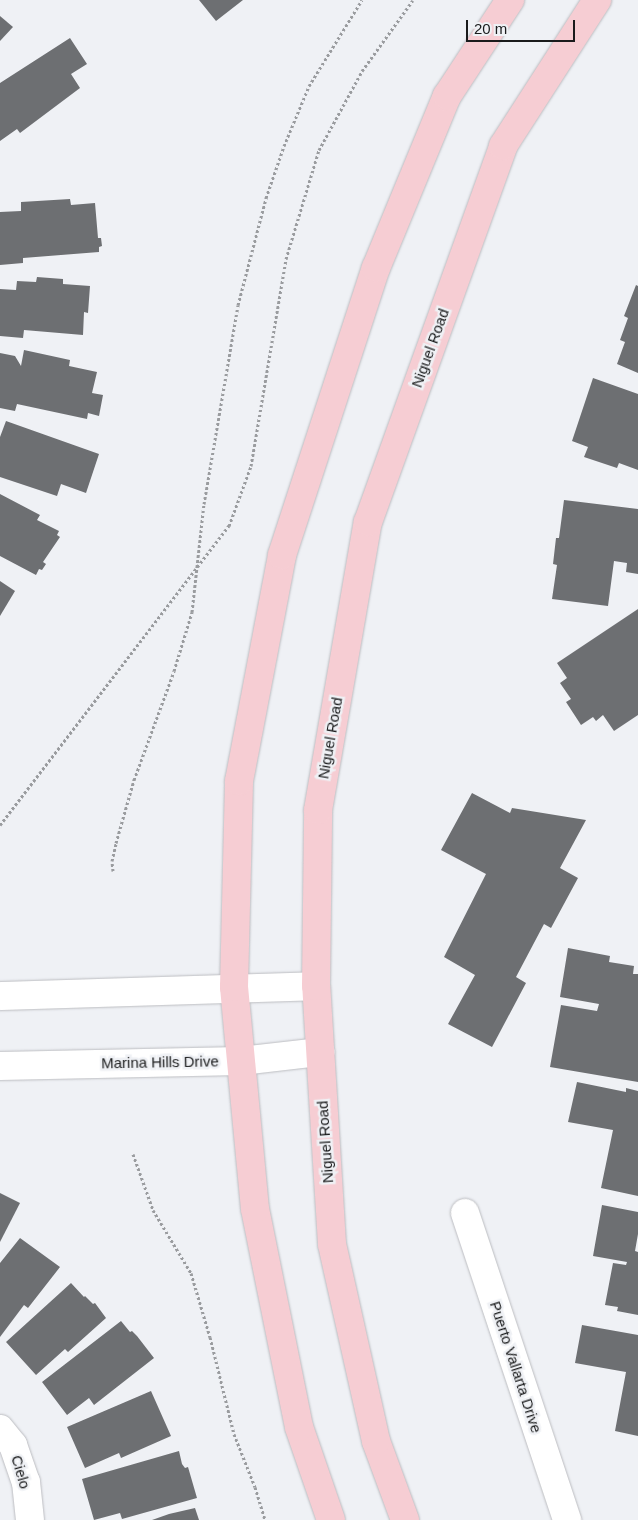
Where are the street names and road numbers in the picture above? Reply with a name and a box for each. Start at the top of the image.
street label: Niguel Road [407,306,453,390]
street label: Niguel Road [314,696,346,780]
street label: Marina Hills Drive [101,1052,219,1072]
street label: Niguel Road [313,1100,337,1184]
street label: Puerto Vallarta Drive [486,1299,546,1435]
street label: Cielo [8,1453,34,1491]

